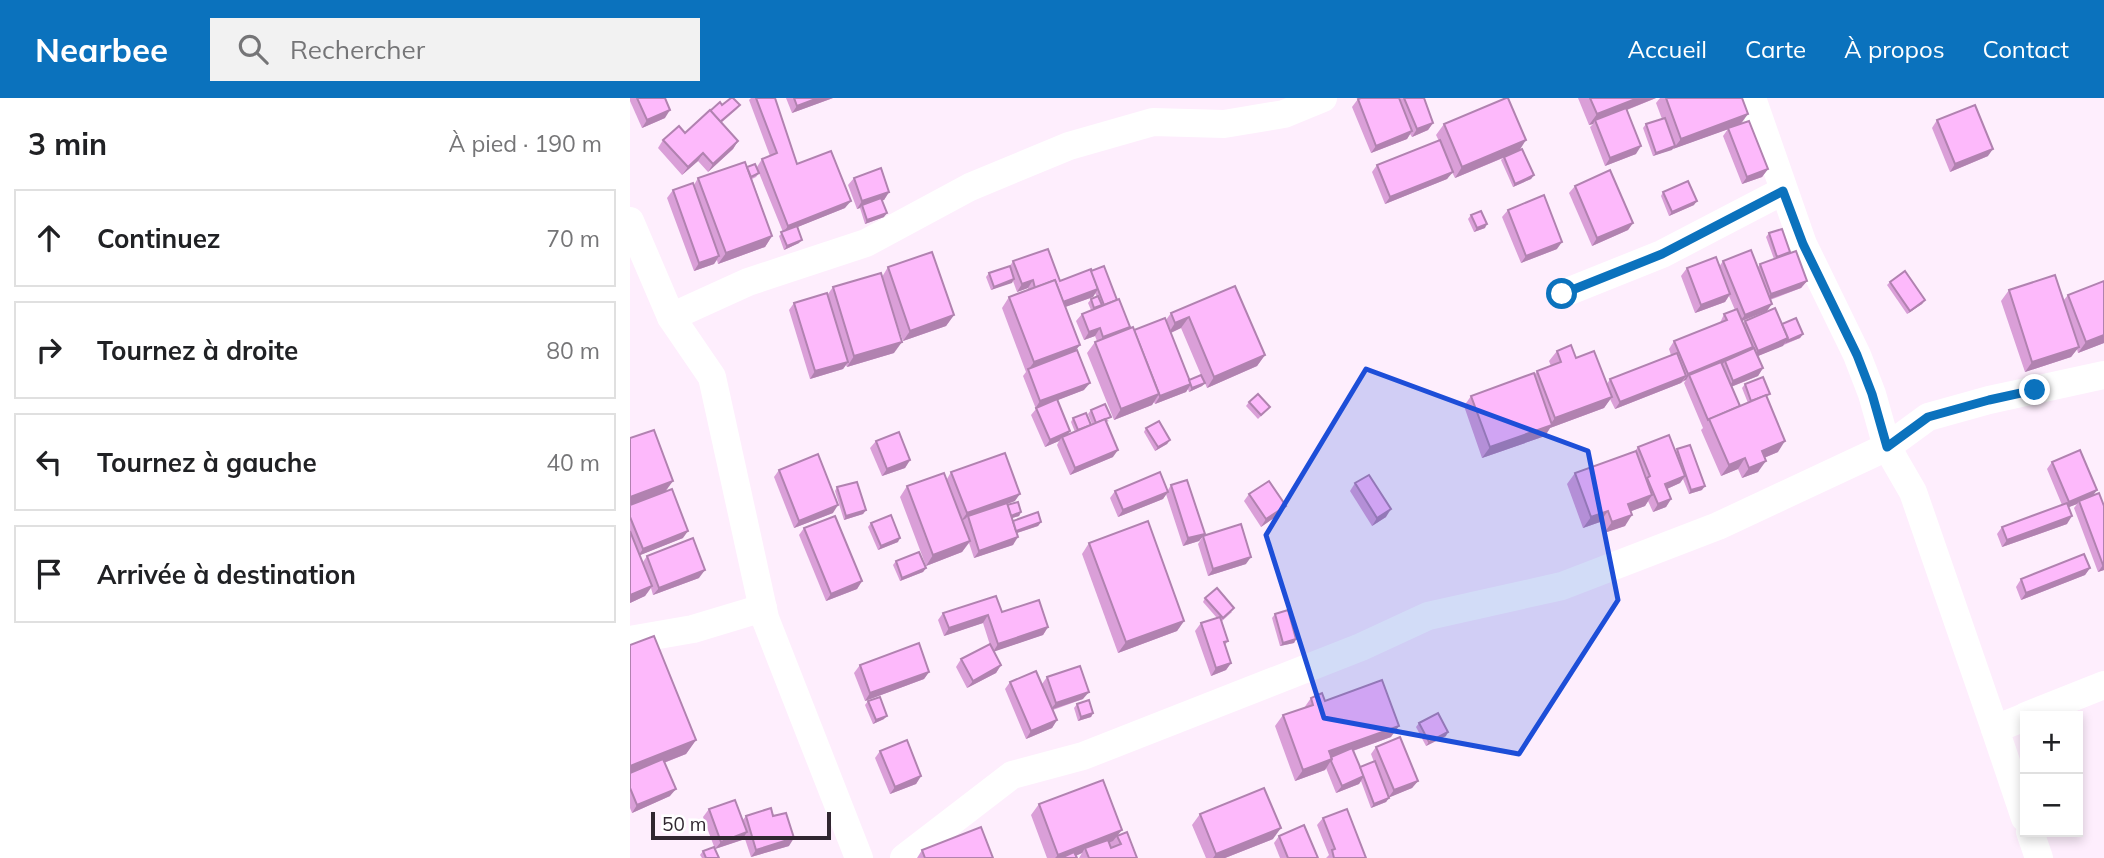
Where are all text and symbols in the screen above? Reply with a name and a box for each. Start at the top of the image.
search box [210,18,700,81]
text: Nearbee [35,29,168,70]
icon: search [234,30,272,68]
text: Rechercher [290,33,425,66]
text: Accueil [1628,34,1707,64]
text: Carte [1745,34,1806,64]
text: À propos [1844,34,1945,64]
text: Contact [1983,34,2069,64]
text: 3 min [28,125,107,163]
text: À pied · 190 m [449,129,602,158]
icon: ahead [30,219,68,257]
text: Continuez [97,222,221,255]
text: 70 m [546,224,600,253]
route start [1546,278,1577,309]
icon: right [30,331,68,369]
text: Tournez à droite [97,334,298,367]
text: 80 m [546,336,600,365]
route end [2019,374,2050,405]
icon: left [30,443,68,481]
text: Tournez à gauche [97,446,317,479]
text: 40 m [546,448,600,477]
icon: arrive [30,555,68,593]
text: Arrivée à destination [97,558,356,591]
map controls [2020,711,2083,837]
button: + [2020,711,2083,774]
button: − [2020,774,2083,837]
scale bar [651,809,831,841]
text: 50 m [662,812,706,836]

